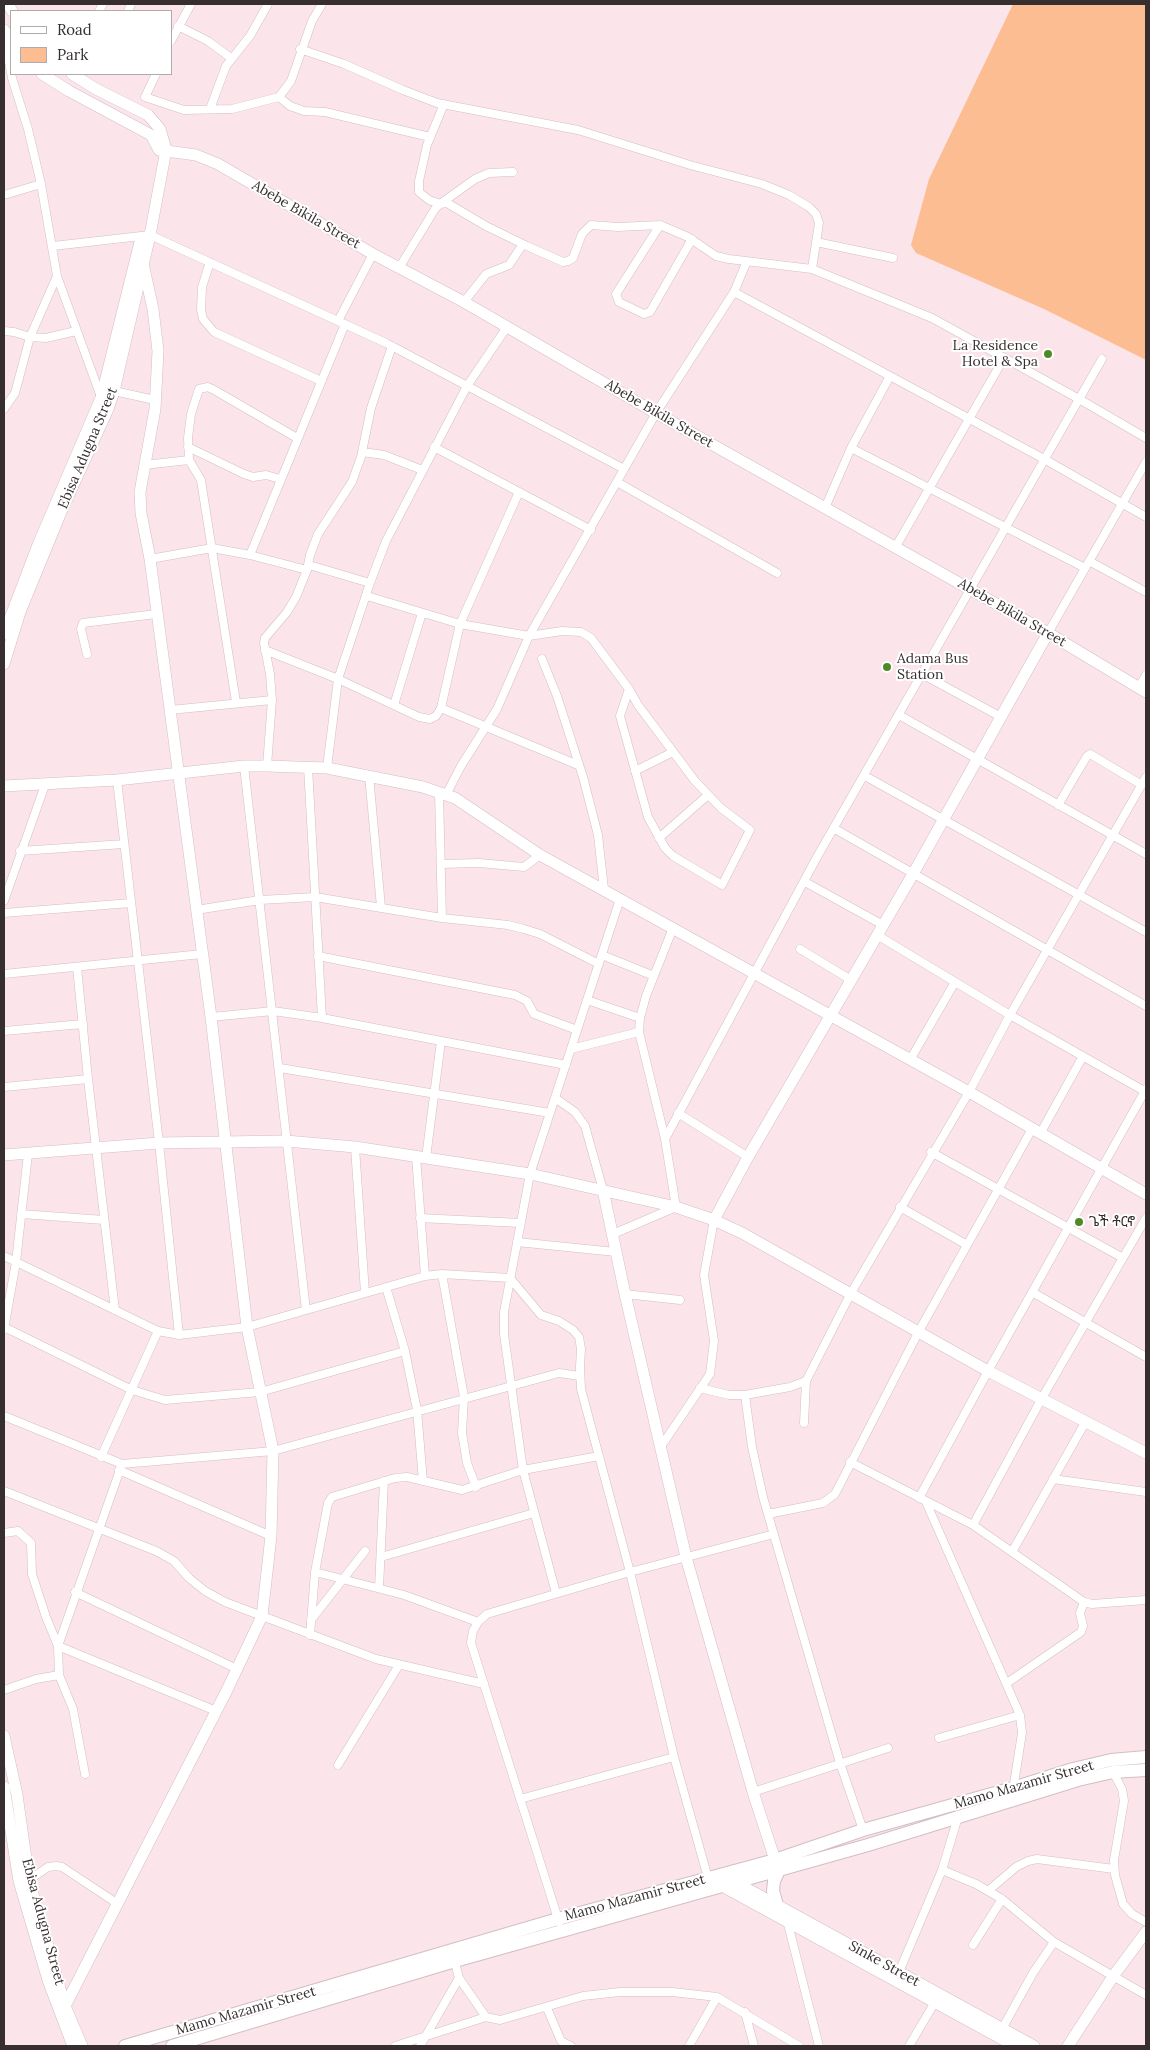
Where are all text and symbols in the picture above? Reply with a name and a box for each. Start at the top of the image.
legend [10,10,172,75]
text: Road [57,20,92,39]
text: Park [57,45,88,64]
street label: Abebe Bikila Street [249,177,363,253]
place label: La Residence Hotel & Spa [953,338,1038,371]
marker: La Residence Hotel & Spa [1042,348,1054,360]
street label: Abebe Bikila Street [602,376,716,452]
street label: Ebisa Adugna Street [55,385,121,511]
street label: Abebe Bikila Street [955,575,1069,651]
place label: Adama Bus Station [897,651,968,684]
marker: Adama Bus Station [881,661,893,673]
place label: ጌች ቶርኖ [1089,1214,1135,1230]
marker: ጌች ቶርኖ [1073,1216,1085,1228]
street label: Mamo Mazamir Street [952,1757,1096,1813]
street label: Ebisa Adugna Street [18,1857,68,1987]
street label: Mamo Mazamir Street [563,1871,707,1925]
street label: Sinke Street [846,1938,922,1990]
street label: Mamo Mazamir Street [174,1983,318,2039]

